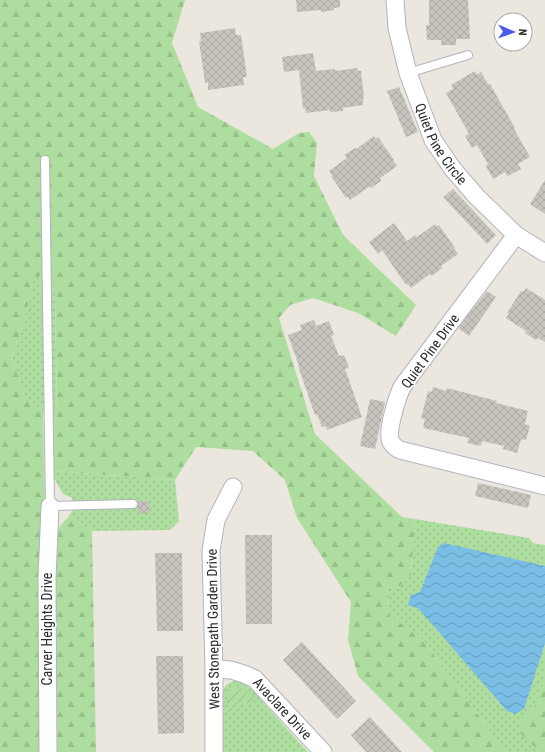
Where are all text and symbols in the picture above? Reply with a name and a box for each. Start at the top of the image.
north arrow [493,12,533,52]
text: N [516,29,529,36]
street label: Quiet Pine Circle [412,101,471,188]
street label: Quiet Pine Drive [398,310,463,391]
street label: West Stonepath Garden Drive [204,548,222,709]
street label: Carver Heights Drive [39,572,55,685]
street label: Avaclare Drive [250,674,315,743]

